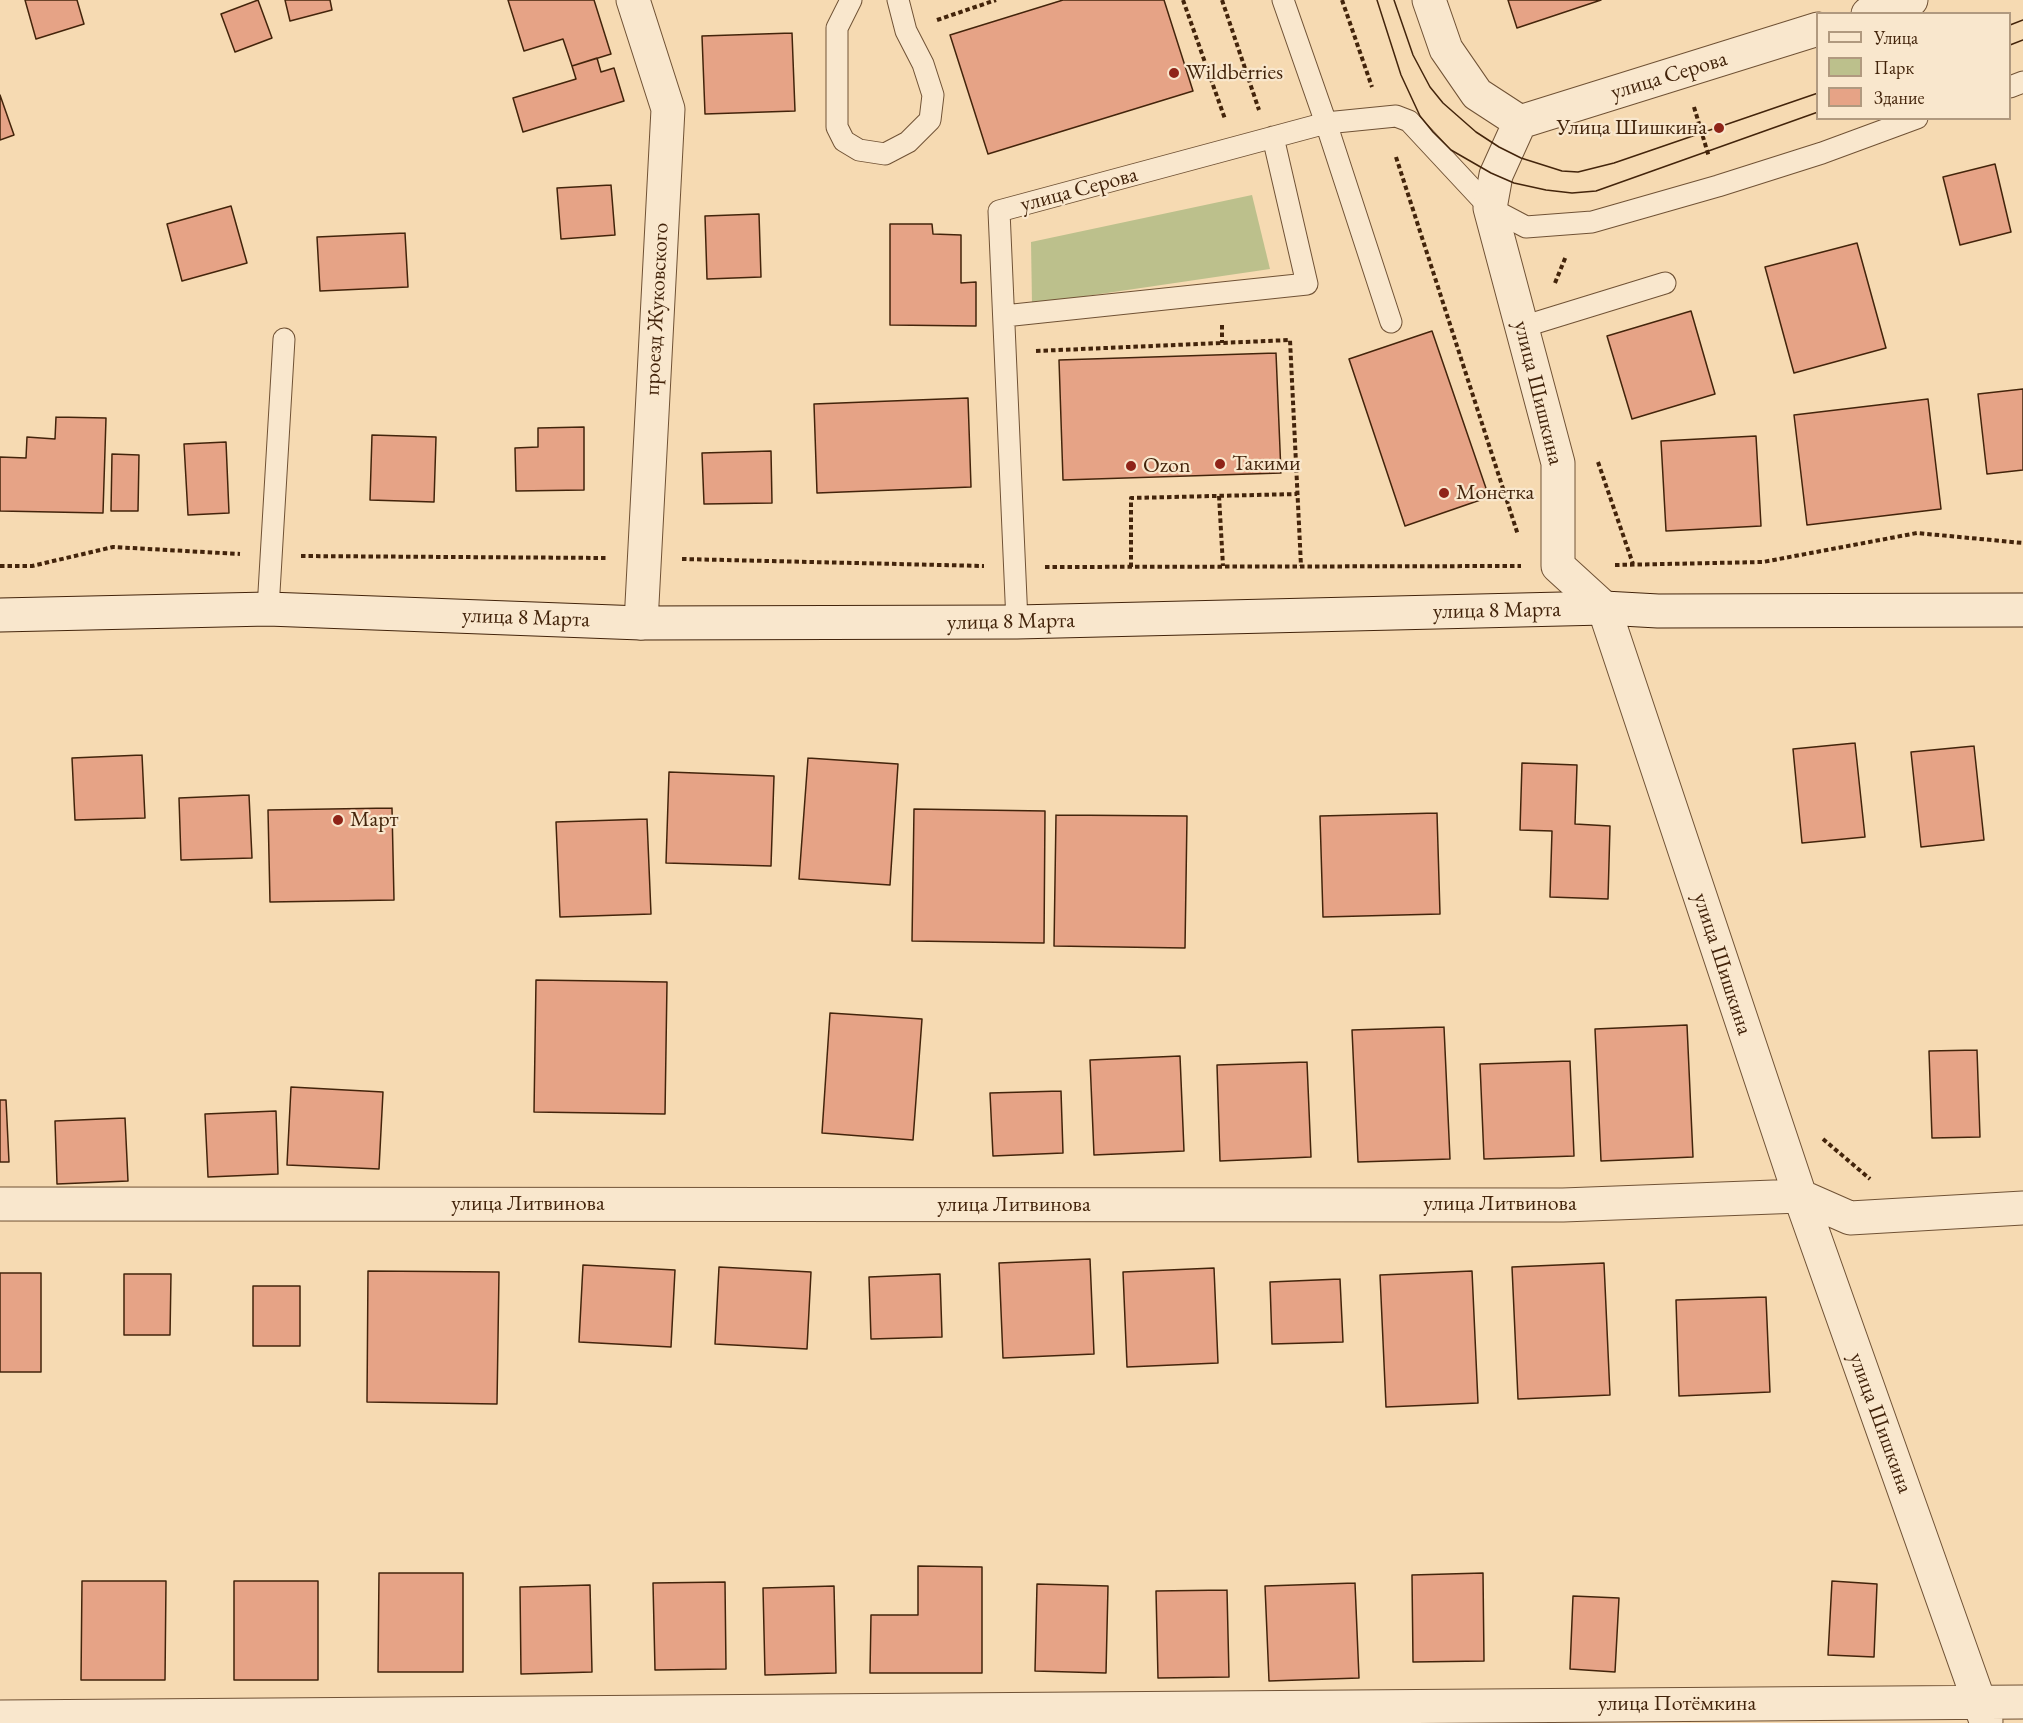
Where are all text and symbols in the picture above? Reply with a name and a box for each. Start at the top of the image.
legend [1816,12,2011,120]
text: Улица [1874,26,1918,49]
street label: улица Серова [1608,46,1730,106]
text: Парк [1874,56,1914,79]
place label: Wildberries [1186,60,1283,86]
marker: Wildberries [1167,66,1181,80]
text: Здание [1874,86,1924,109]
place label: Улица Шишкина [1557,115,1707,141]
marker: Улица Шишкина [1712,121,1726,135]
street label: улица Серова [1017,162,1141,218]
street label: проезд Жуковского [639,222,675,396]
street label: улица Шишкина [1507,318,1569,468]
place label: Такими [1232,451,1301,477]
place label: Ozon [1143,453,1191,479]
marker: Такими [1213,457,1227,471]
marker: Ozon [1124,459,1138,473]
place label: Монетка [1456,480,1534,506]
marker: Монетка [1437,486,1451,500]
street label: улица 8 Марта [1433,597,1561,625]
street label: улица 8 Марта [462,603,590,633]
street label: улица 8 Марта [947,608,1075,636]
place label: Март [350,807,399,833]
marker: Март [331,813,345,827]
street label: улица Шишкина [1687,890,1757,1038]
street label: улица Литвинова [451,1191,605,1217]
street label: улица Литвинова [1423,1191,1577,1217]
street label: улица Литвинова [937,1192,1091,1218]
street label: улица Шишкина [1842,1349,1918,1497]
street label: улица Потёмкина [1598,1691,1756,1717]

